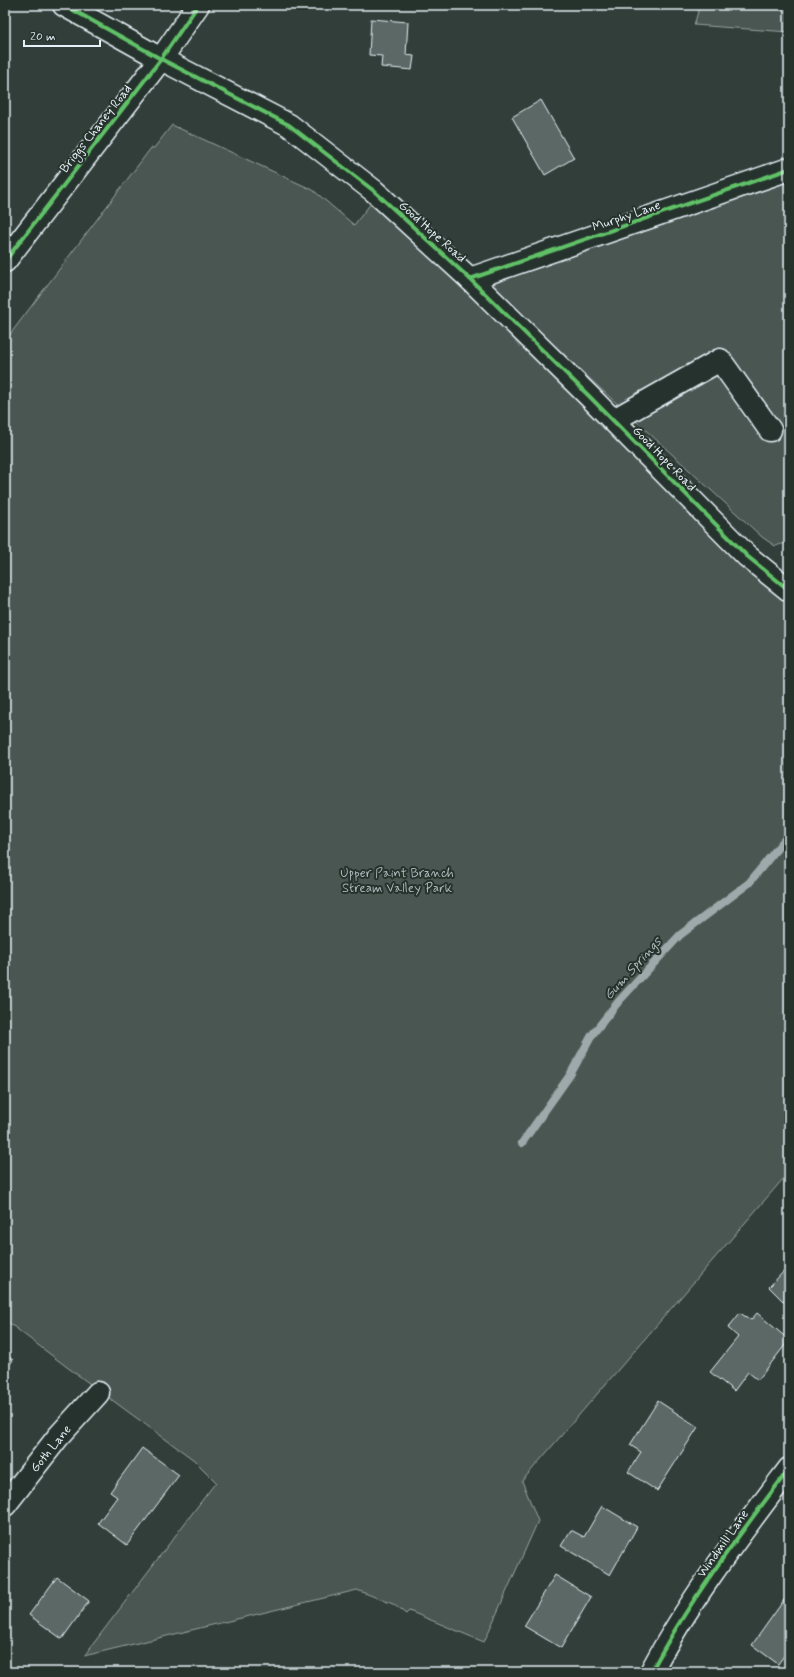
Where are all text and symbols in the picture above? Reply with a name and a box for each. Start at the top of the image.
scale bar [24,22,100,48]
text: 20 m [30,29,56,45]
street label: Briggs Chaney Road [56,81,137,177]
street label: Good Hope Road [395,197,469,267]
street label: Murphy Lane [590,197,663,236]
street label: Good Hope Road [628,423,700,496]
park label: Upper Paint Branch Stream Valley Park [340,865,454,897]
water label: Gum Springs [600,932,668,1005]
street label: Goth Lane [27,1422,76,1476]
street label: Windmill Lane [694,1506,753,1581]

